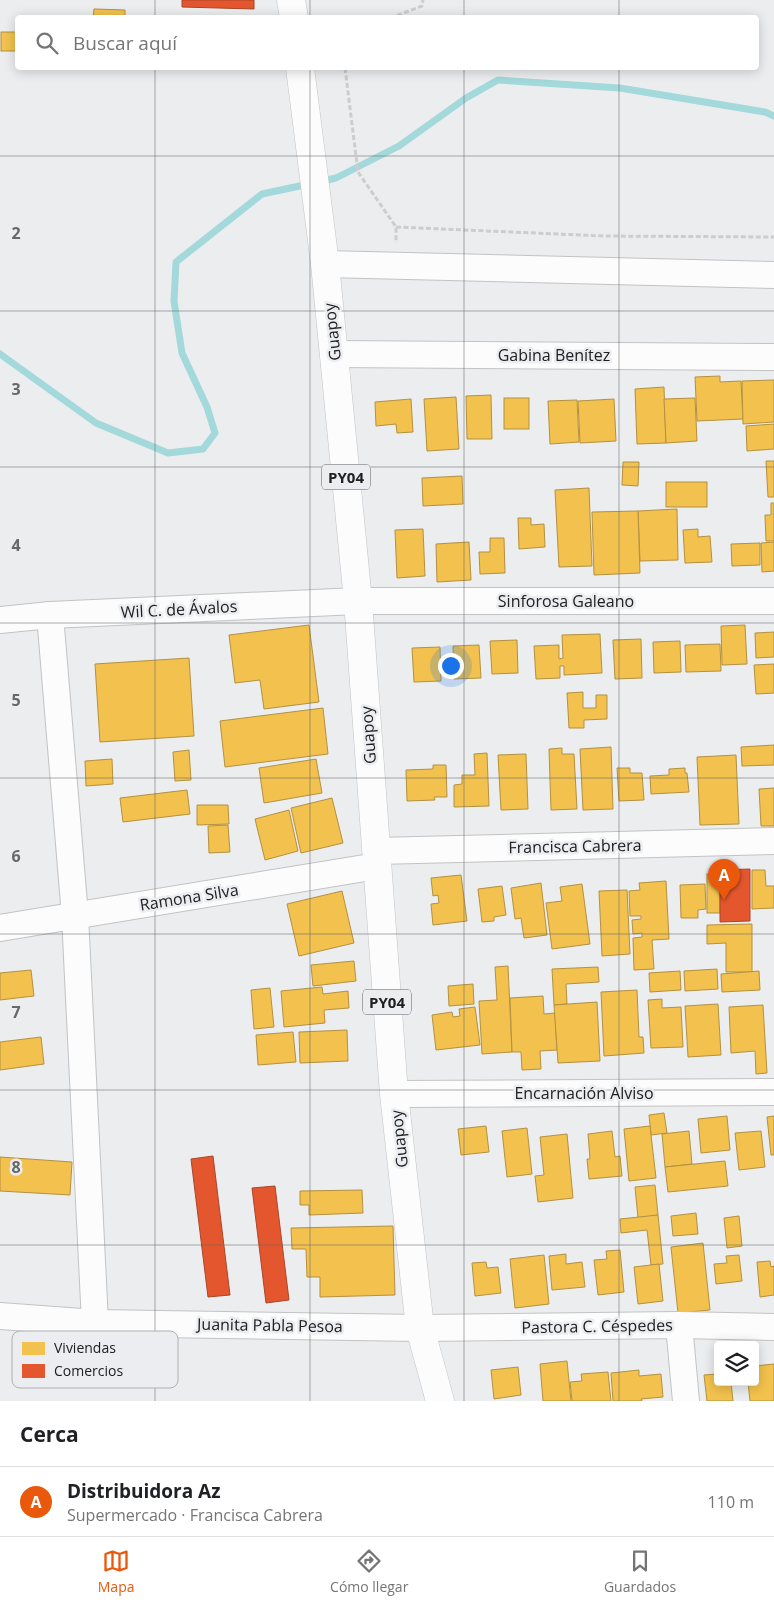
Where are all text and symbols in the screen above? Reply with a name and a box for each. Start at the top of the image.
search box [15,15,759,70]
icon: search [33,29,61,57]
text: Buscar aquí [73,30,177,56]
text: 2 [11,222,21,244]
street label: Guapoy [318,301,346,362]
street label: Gabina Benítez [498,344,610,366]
text: 3 [11,378,21,400]
road number: PY04 [322,464,370,490]
text: 4 [11,534,21,556]
street label: Sinforosa Galeano [498,590,634,612]
street label: Wil C. de Ávalos [120,595,238,623]
your location [438,653,464,679]
text: 5 [11,689,21,711]
street label: Guapoy [355,704,381,765]
street label: Francisca Cabrera [508,834,642,858]
text: 6 [11,845,21,867]
pin: A [708,859,740,900]
street label: Ramona Silva [138,878,240,916]
road number: PY04 [363,990,411,1014]
text: 7 [11,1001,21,1023]
street label: Encarnación Alviso [514,1082,654,1104]
street label: Guapoy [385,1108,413,1169]
text: 8 [11,1156,21,1178]
street label: Juanita Pabla Pesoa [195,1313,343,1337]
street label: Pastora C. Céspedes [521,1314,673,1338]
legend [12,1331,178,1388]
text: Viviendas [54,1338,116,1357]
map controls [714,1341,759,1386]
button: layers [714,1341,759,1386]
text: Comercios [54,1361,123,1380]
text: Cerca [20,1420,79,1448]
text: Distribuidora Az [67,1478,221,1504]
text: A [30,1491,42,1513]
text: 110 m [708,1491,754,1513]
text: Supermercado · Francisca Cabrera [67,1504,323,1526]
tab: Mapa [98,1547,135,1596]
tab: Cómo llegar [330,1547,408,1596]
tab: Guardados [604,1547,676,1596]

